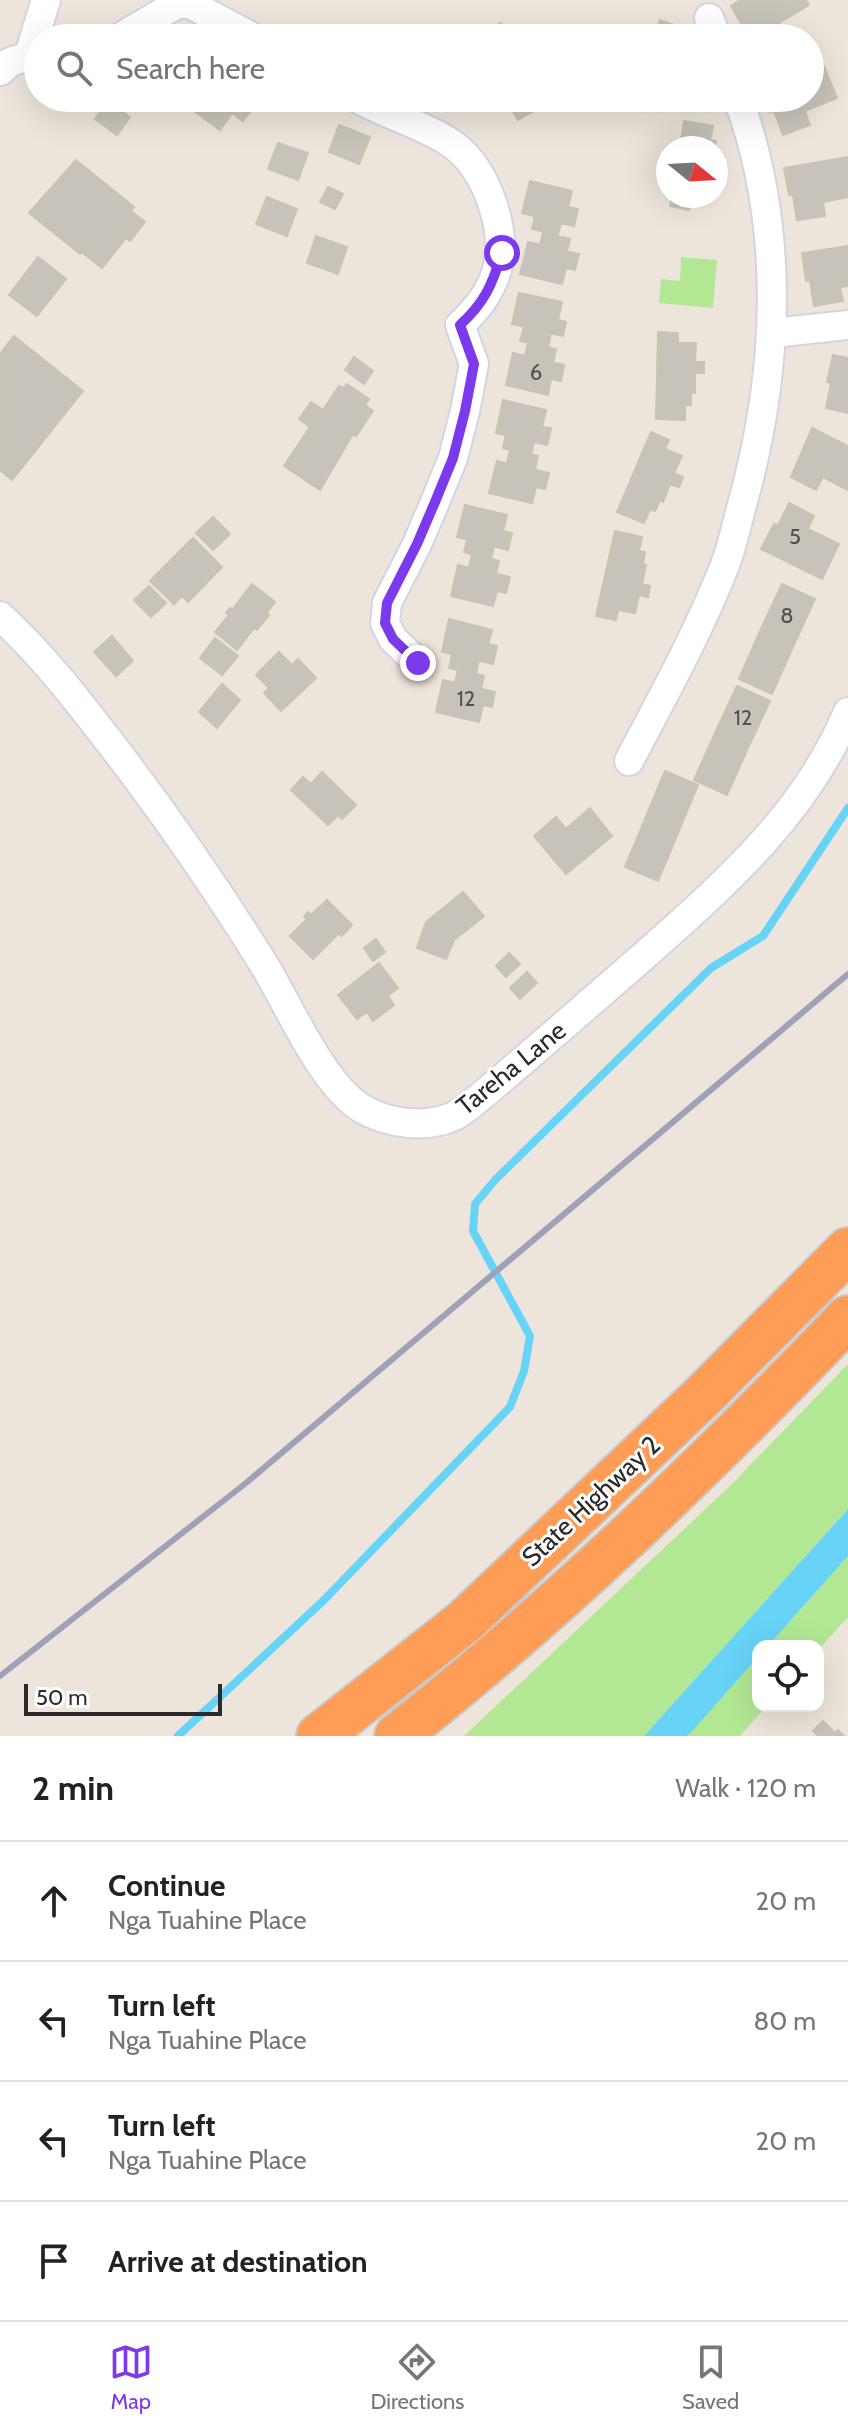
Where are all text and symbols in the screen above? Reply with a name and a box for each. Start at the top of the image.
search box [24,24,824,112]
icon: search [52,46,96,90]
text: Search here [116,50,265,87]
north arrow [656,136,728,208]
route start [484,235,520,271]
house number: 6 [530,359,542,386]
house number: 5 [789,523,801,550]
house number: 8 [780,602,794,629]
route end [400,645,436,681]
house number: 12 [457,685,475,712]
house number: 12 [734,704,752,731]
street label: Tareha Lane [450,1014,572,1122]
street label: State Highway 2 [515,1429,667,1573]
map controls [752,1640,824,1712]
button: locate [752,1640,824,1712]
scale bar [24,1680,222,1716]
text: 50 m [36,1684,88,1711]
text: 2 min [32,1767,114,1809]
text: Walk · 120 m [675,1772,816,1804]
text: Continue [108,1867,225,1904]
icon: ahead [32,1879,76,1923]
text: 20 m [756,1885,816,1917]
text: Nga Tuahine Place [108,1904,306,1936]
text: Turn left [108,1987,216,2024]
icon: left [32,1999,76,2043]
text: 80 m [753,2005,816,2037]
text: Nga Tuahine Place [108,2024,306,2056]
text: Turn left [108,2107,216,2144]
icon: left [32,2119,76,2163]
text: 20 m [756,2125,816,2157]
text: Nga Tuahine Place [108,2144,306,2176]
icon: arrive [32,2239,76,2283]
text: Arrive at destination [108,2243,368,2280]
tab: Map [109,2340,153,2415]
tab: Directions [370,2340,464,2415]
tab: Saved [682,2340,739,2415]

